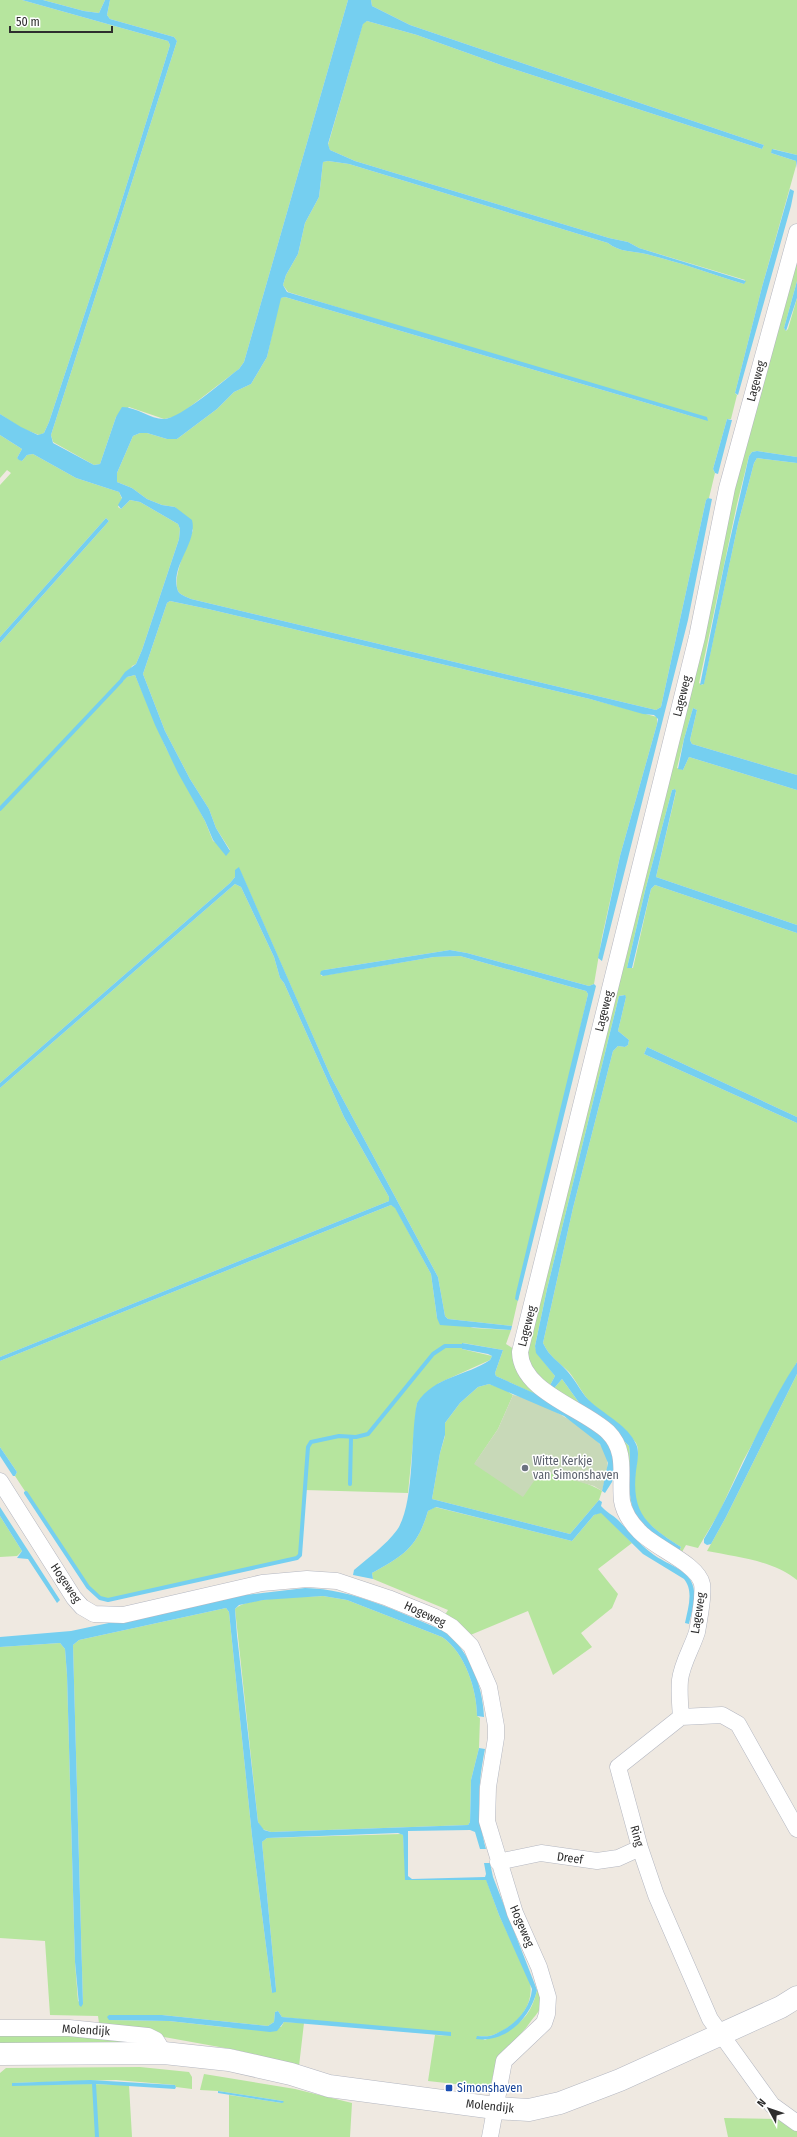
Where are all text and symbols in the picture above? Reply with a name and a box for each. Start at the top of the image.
scale bar [10,8,112,34]
text: 50 m [16,15,40,29]
street label: Lageweg [744,359,768,403]
street label: Lageweg [670,674,694,718]
street label: Lageweg [592,989,616,1033]
street label: Lageweg [515,1304,539,1348]
place label: Witte Kerkje van Simonshaven [533,1454,619,1482]
marker: Witte Kerkje van Simonshaven [520,1463,530,1473]
street label: Hogeweg [48,1561,84,1606]
street label: Lageweg [688,1591,708,1635]
street label: Hogeweg [402,1598,448,1630]
street label: Ring [627,1824,647,1849]
street label: Dreef [556,1849,585,1867]
street label: Hogeweg [507,1903,537,1949]
street label: Molendijk [62,2022,111,2038]
place label: Simonshaven [457,2081,523,2095]
marker: Simonshaven [444,2083,454,2093]
north arrow [749,2089,789,2129]
text: N [755,2096,769,2110]
street label: Molendijk [465,2097,515,2116]

